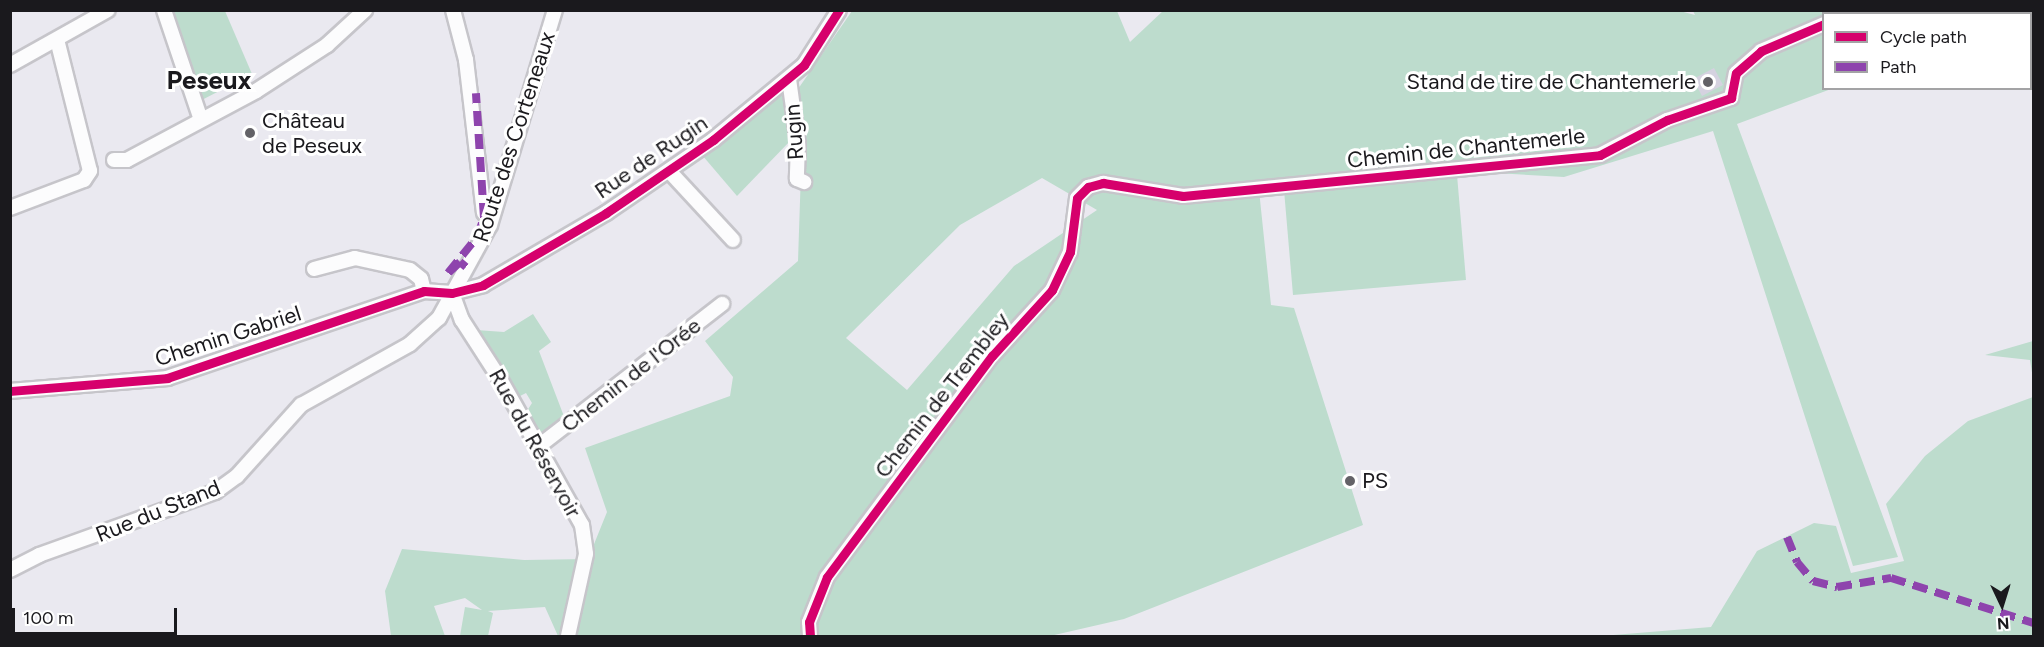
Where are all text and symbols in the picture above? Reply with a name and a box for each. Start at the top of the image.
legend [1822,12,2032,90]
text: Cycle path [1880,26,1967,48]
street label: Route des Corteneaux [468,28,560,246]
text: Path [1880,56,1916,78]
district label: Peseux [166,65,252,97]
place label: Stand de tire de Chantemerle [1407,69,1696,95]
marker: Stand de tire de Chantemerle [1701,75,1715,89]
street label: Rugin [779,103,809,161]
place label: Château de Peseux [262,107,362,158]
street label: Rue de Rugin [590,110,712,204]
street label: Chemin de Chantemerle [1346,122,1586,174]
marker: Château de Peseux [243,126,257,140]
street label: Chemin Gabriel [152,300,304,372]
street label: Chemin de Trembley [869,307,1015,483]
street label: Chemin de l'Orée [556,312,706,438]
street label: Rue du Réservoir [483,364,587,522]
place label: PS [1362,468,1388,494]
street label: Rue du Stand [92,474,224,548]
marker: PS [1343,474,1357,488]
north arrow [1972,575,2032,635]
scale bar [15,596,180,634]
text: 100 m [23,607,73,629]
text: N [1996,614,2010,633]

